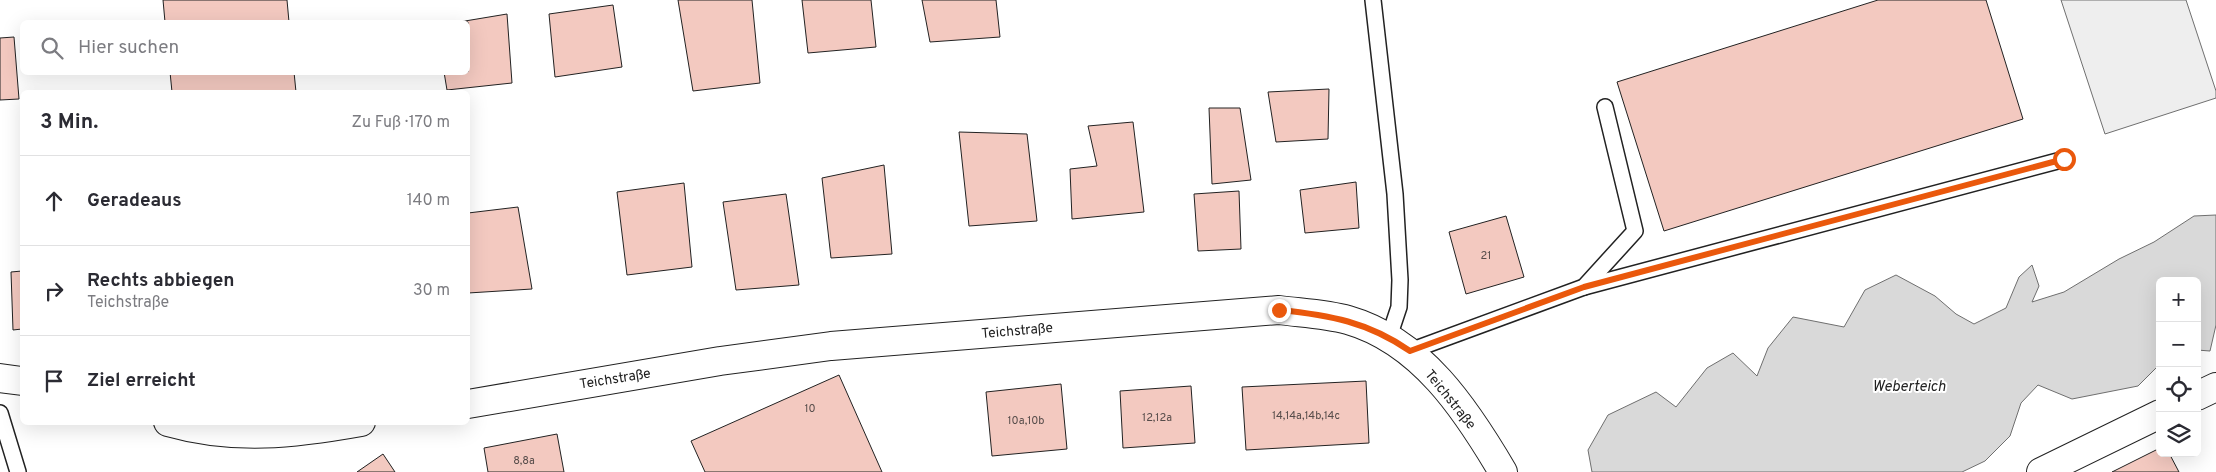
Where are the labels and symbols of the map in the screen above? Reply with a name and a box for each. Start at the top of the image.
route start [2053,148,2076,171]
house number: 21 [1481,249,1491,263]
route end [1268,299,1291,322]
street label: Teichstraße [981,320,1054,343]
street label: Teichstraße [578,365,652,393]
street label: Teichstraße [1421,367,1479,433]
water label: Weberteich [1872,378,1946,397]
house number: 10 [804,402,816,416]
house number: 14,14a,14b,14c [1272,409,1340,423]
house number: 12,12a [1142,411,1172,425]
house number: 10a,10b [1007,414,1045,428]
house number: 8,8a [513,454,535,468]

